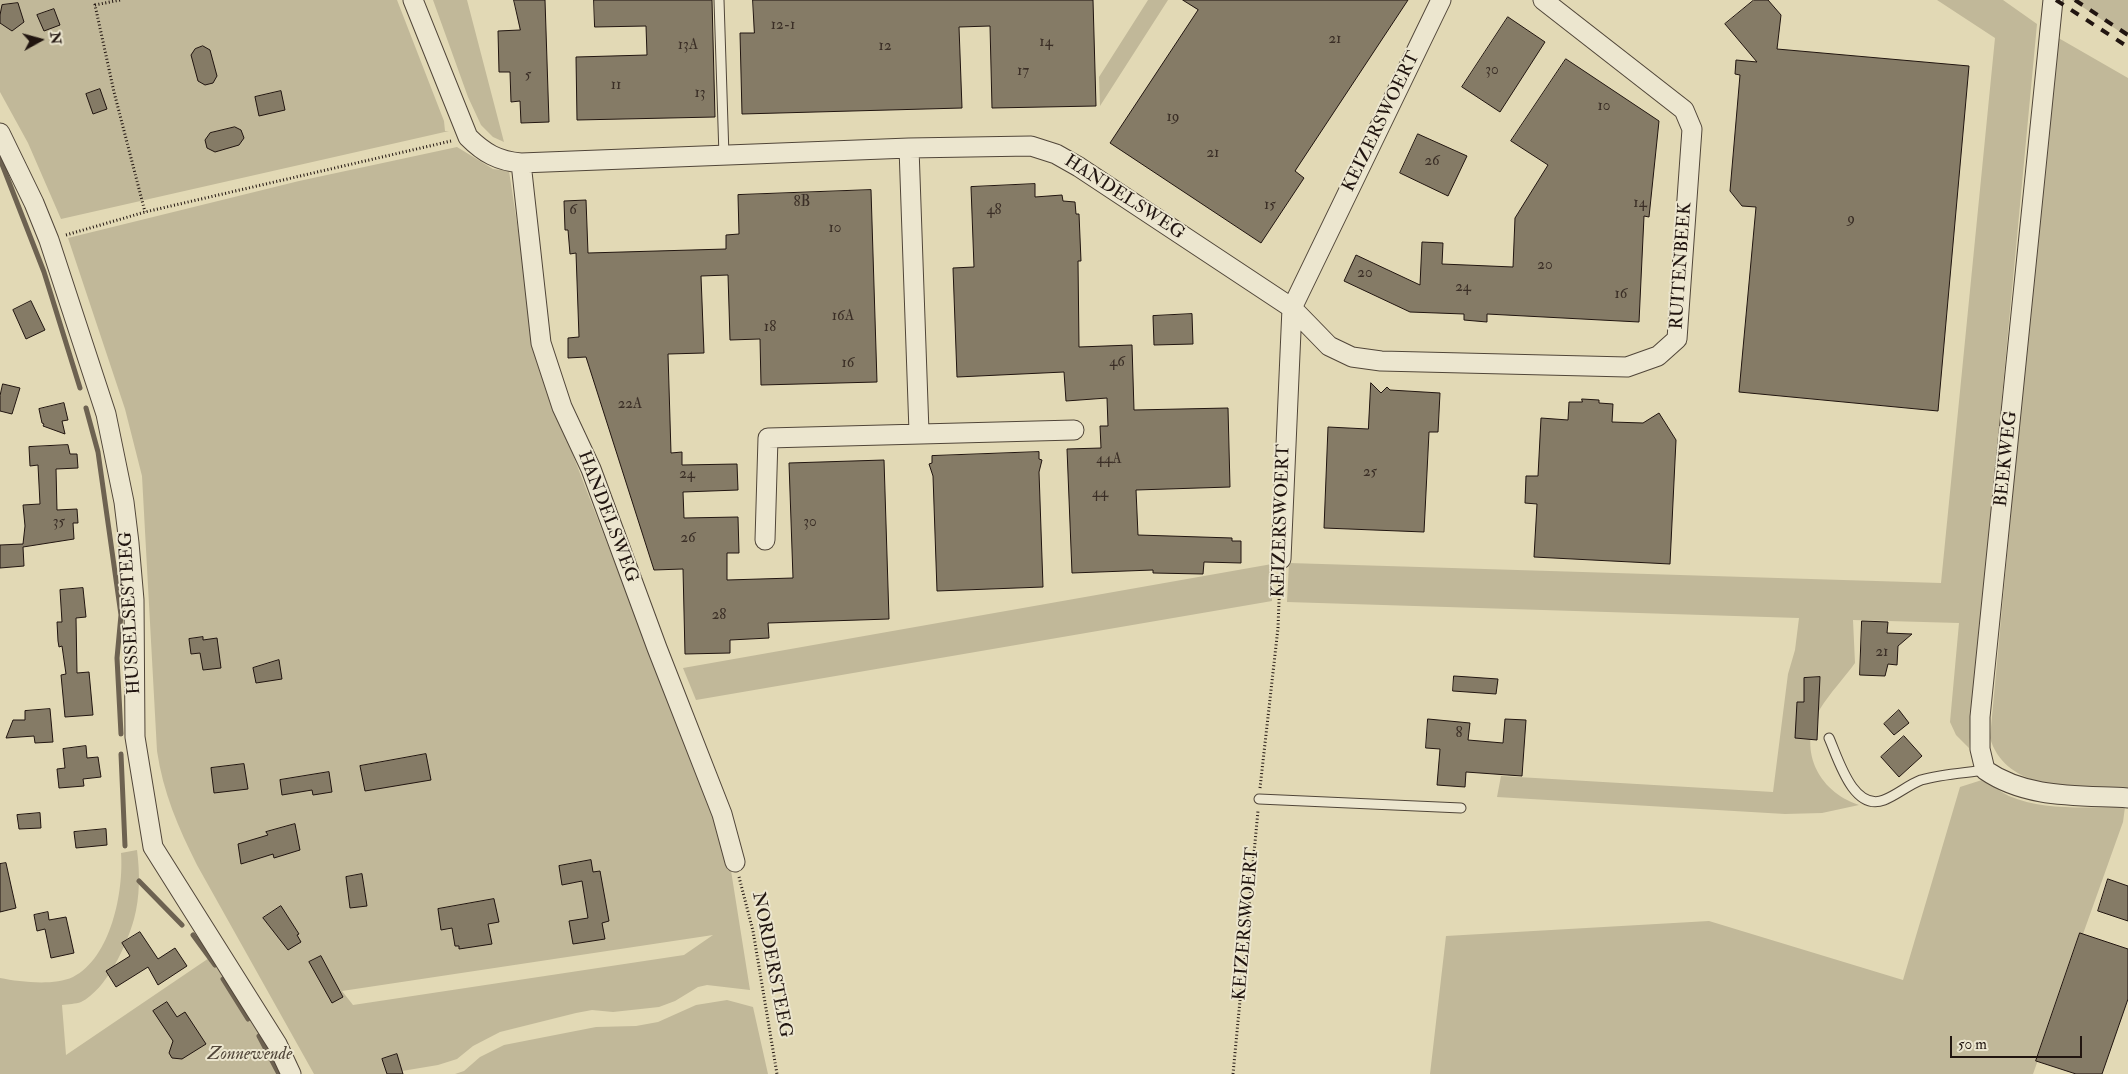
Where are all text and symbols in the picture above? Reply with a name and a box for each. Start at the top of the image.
north arrow [15,15,65,65]
house number: 12-1 [771,17,795,35]
text: N [46,31,65,45]
house number: 21 [1329,31,1341,49]
house number: 14 [1039,34,1053,52]
house number: 13A [678,37,698,55]
house number: 12 [879,38,891,56]
street label: KEIZERSWOERT [1339,48,1425,196]
house number: 30 [1485,62,1499,80]
house number: 17 [1017,63,1029,81]
house number: 5 [525,67,531,85]
house number: 11 [611,77,621,95]
house number: 13 [694,85,706,103]
house number: 10 [1598,98,1610,116]
house number: 19 [1167,109,1179,127]
house number: 21 [1207,145,1219,163]
street label: HANDELSWEG [1060,151,1188,245]
house number: 26 [1424,153,1440,171]
house number: 8B [794,194,810,212]
house number: 14 [1633,195,1647,213]
house number: 15 [1264,197,1276,215]
house number: 6 [569,202,577,220]
house number: 48 [986,202,1002,220]
street label: RUITENBEEK [1667,202,1697,330]
house number: 9 [1847,211,1855,229]
house number: 10 [829,220,841,238]
house number: 20 [1537,257,1553,275]
house number: 20 [1357,265,1373,283]
house number: 24 [1455,279,1471,297]
house number: 16 [1615,286,1627,304]
house number: 16A [832,308,854,326]
house number: 18 [764,319,776,337]
house number: 46 [1109,354,1125,372]
house number: 16 [842,355,854,373]
house number: 22A [618,396,642,414]
street label: BEEKWEG [1991,410,2023,508]
street label: KEIZERSWOERT [1269,444,1295,598]
street label: HANDELSWEG [572,448,642,586]
house number: 44A [1096,451,1122,469]
house number: 25 [1363,464,1377,482]
house number: 24 [679,466,695,484]
house number: 44 [1092,485,1108,503]
house number: 35 [53,514,65,532]
house number: 30 [803,514,817,532]
house number: 26 [680,530,696,548]
street label: HUSSELSESTEEG [116,531,146,695]
house number: 28 [712,607,726,625]
house number: 21 [1876,644,1888,662]
house number: 8 [1455,725,1463,743]
street label: KEIZERSWOERT [1230,847,1264,1001]
street label: NORDERSTEEG [746,890,796,1040]
scale bar [1953,1026,2086,1058]
text: 50 m [1958,1035,1987,1054]
park label: Zonnewende [208,1044,292,1066]

